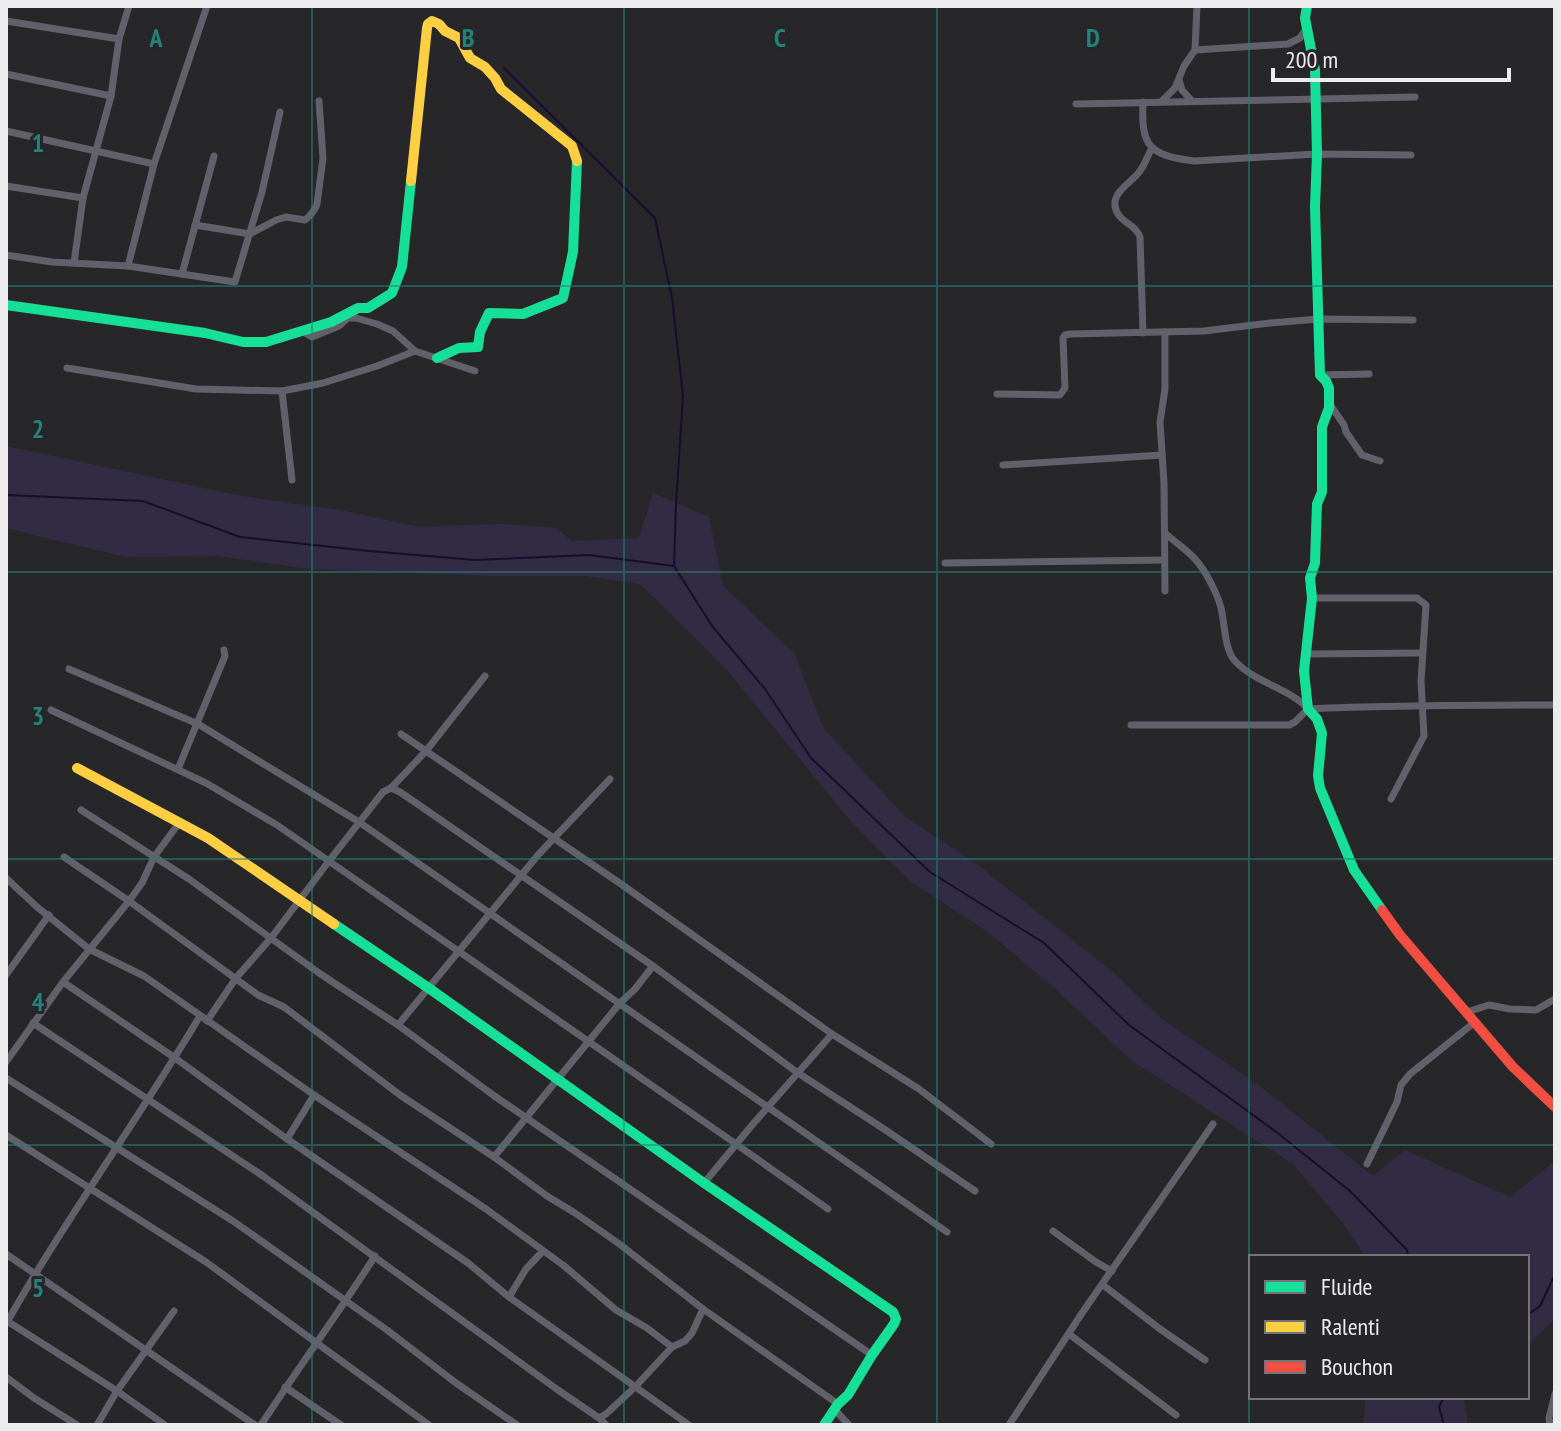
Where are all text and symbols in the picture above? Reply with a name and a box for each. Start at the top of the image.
text: A [148,21,163,54]
text: B [462,21,475,54]
text: C [774,21,786,54]
text: D [1086,21,1100,54]
scale bar [1273,32,1509,82]
text: 200 m [1285,44,1338,75]
text: 1 [32,126,44,159]
text: 2 [32,412,44,445]
text: 3 [32,699,44,732]
text: 4 [32,985,45,1018]
legend [1249,1255,1529,1399]
text: 5 [32,1271,44,1304]
text: Fluide [1321,1271,1372,1302]
text: Ralenti [1321,1311,1380,1342]
text: Bouchon [1321,1351,1393,1382]

